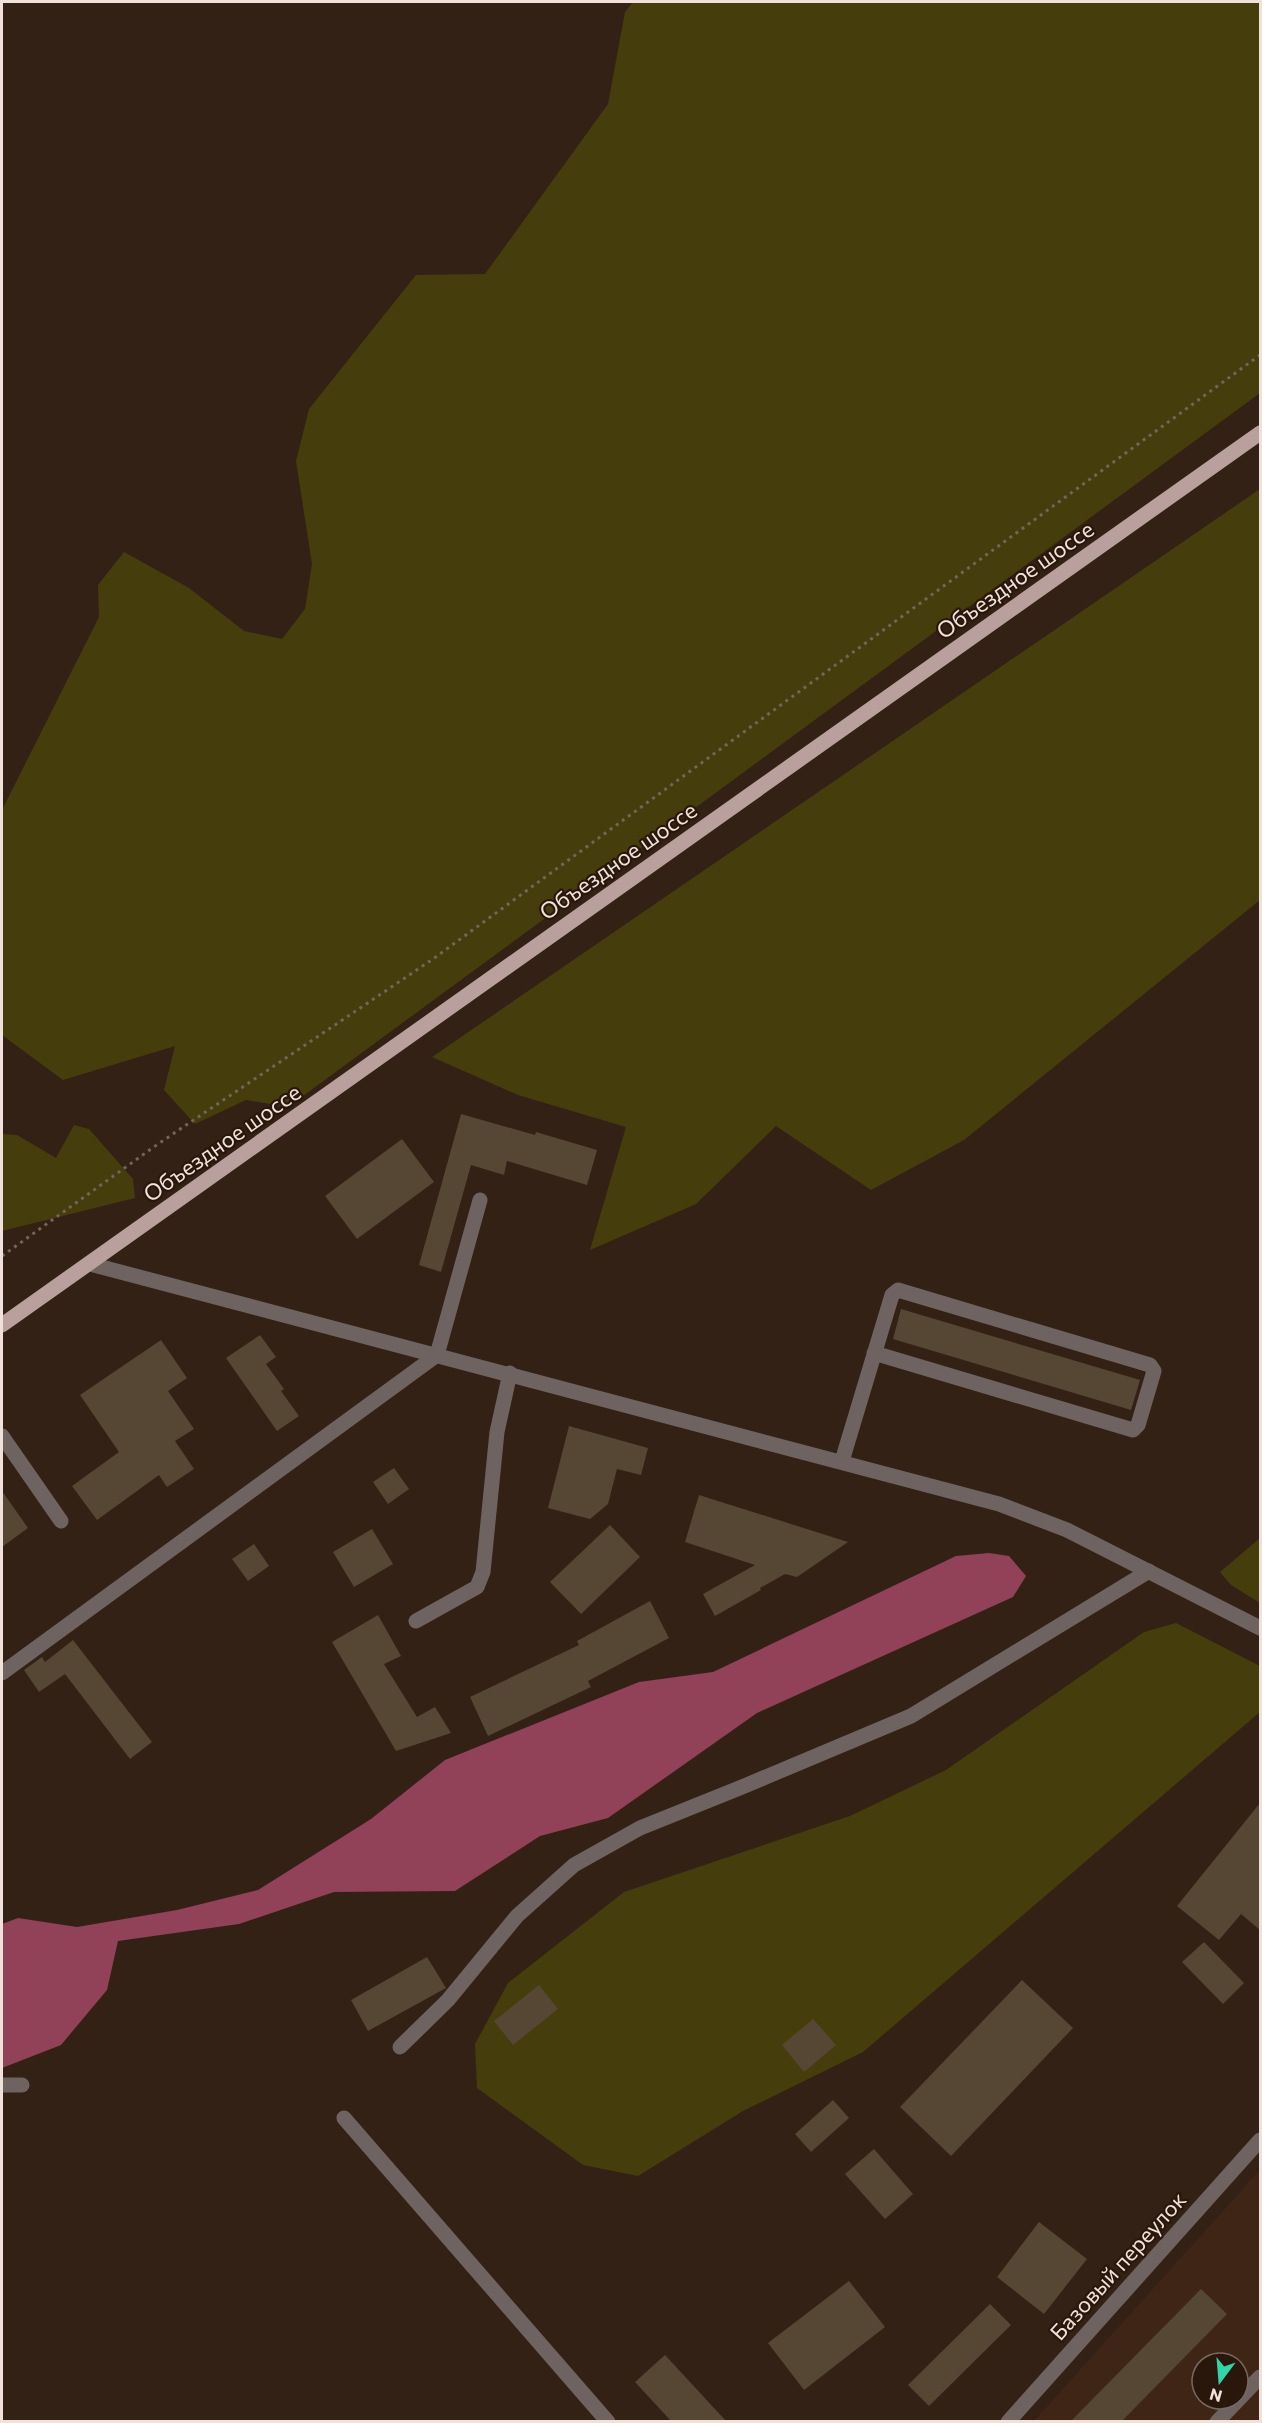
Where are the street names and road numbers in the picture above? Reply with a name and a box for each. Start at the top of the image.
street label: Объездное шоссе [931,515,1099,644]
street label: Объездное шоссе [534,796,702,925]
street label: Объездное шоссе [138,1078,306,1207]
street label: Базовый переулок [1044,2186,1191,2345]

